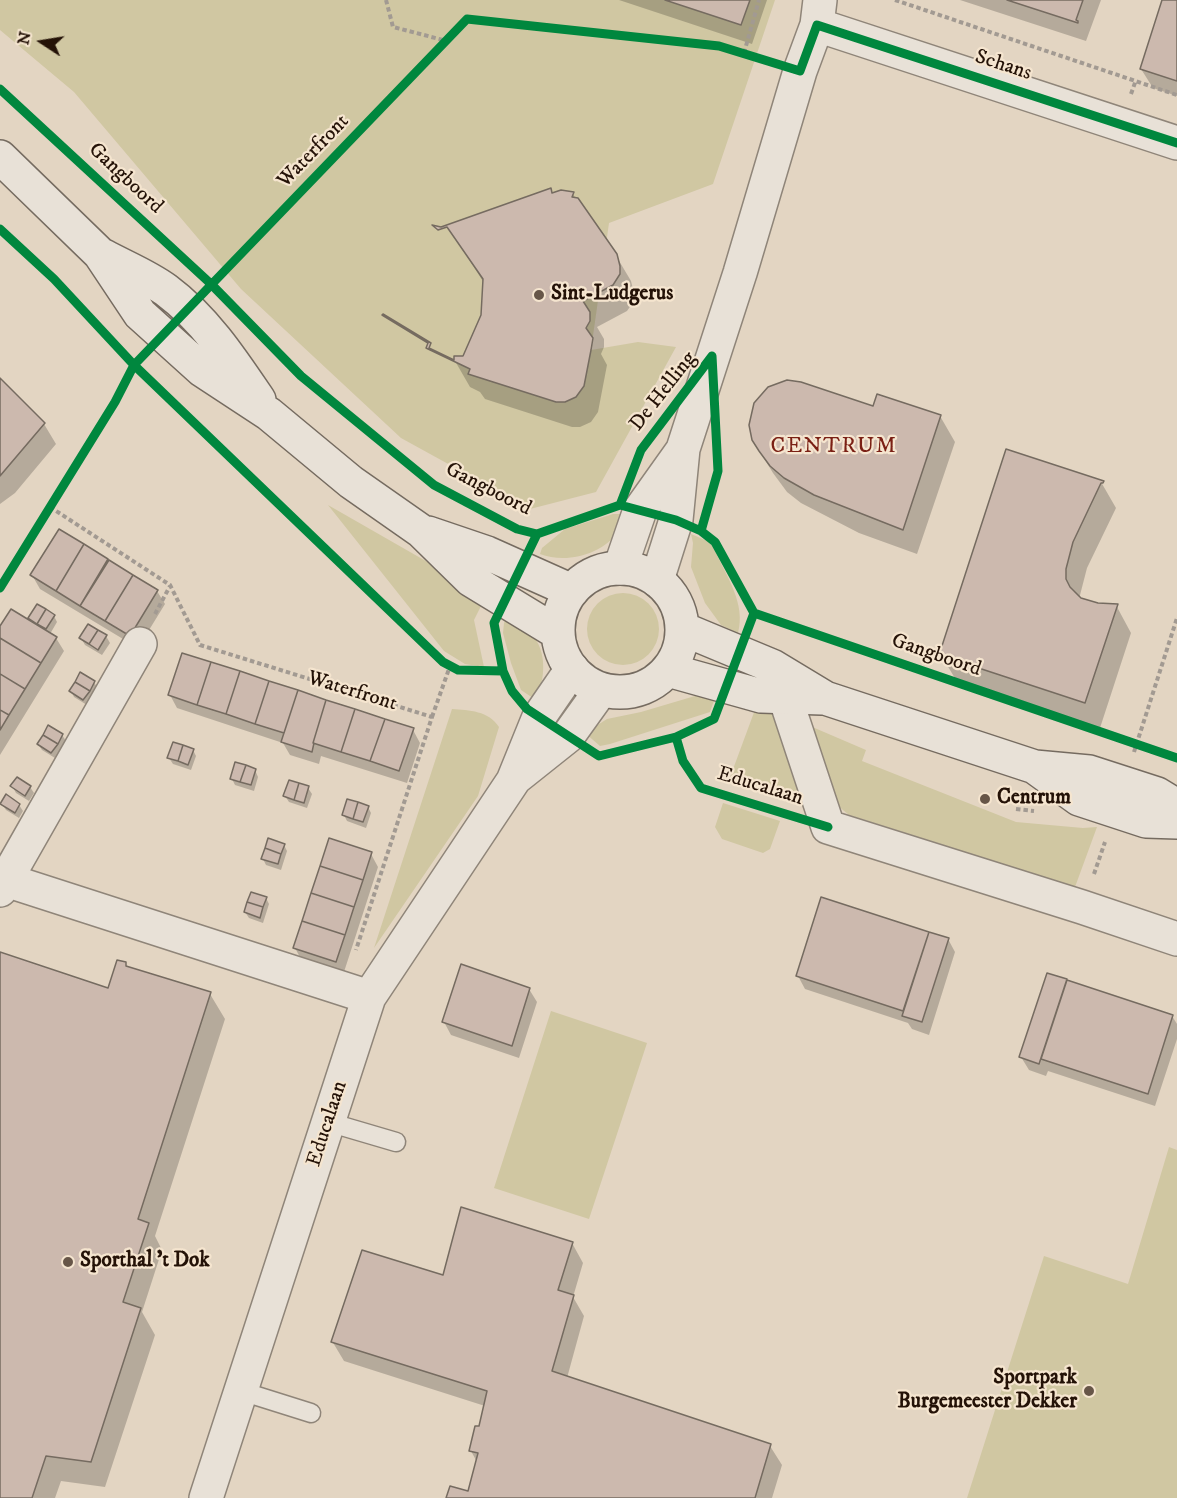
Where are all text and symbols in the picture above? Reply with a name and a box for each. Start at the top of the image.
north arrow [12,12,72,72]
text: N [13,30,36,47]
street label: Schans [972,45,1034,87]
street label: Waterfront [273,110,355,194]
street label: Gangboord [82,138,168,220]
place label: Sint-Ludgerus [551,282,673,308]
marker: Sint-Ludgerus [532,288,546,302]
street label: De Helling [625,347,703,437]
district label: CENTRUM [771,434,897,460]
street label: Gangboord [441,458,535,522]
street label: Gangboord [888,629,984,683]
street label: Waterfront [304,666,400,718]
street label: Educalaan [714,762,806,812]
place label: Centrum [997,786,1071,812]
marker: Centrum [978,792,992,806]
street label: Educalaan [302,1078,354,1170]
place label: Sporthal 't Dok [80,1249,210,1275]
marker: Sporthal 't Dok [61,1255,75,1269]
place label: Sportpark Burgemeester Dekker [898,1366,1077,1416]
marker: Sportpark Burgemeester Dekker [1082,1384,1096,1398]

